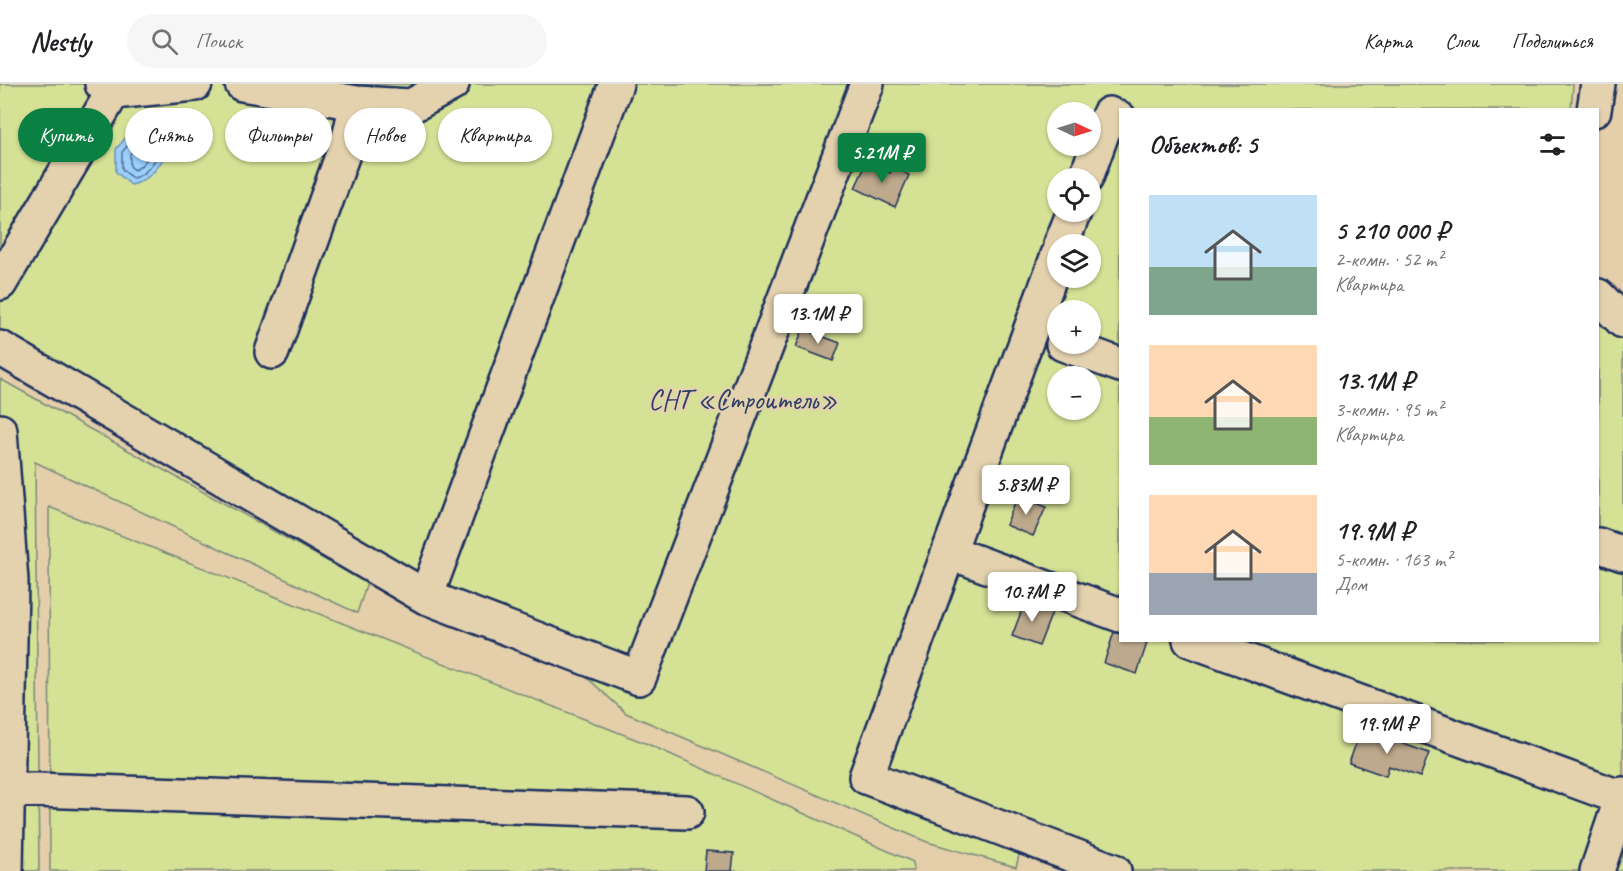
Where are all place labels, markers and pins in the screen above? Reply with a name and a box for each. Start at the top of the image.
pin: 5.21M ₽ [827,133,937,184]
pin: 13.1M ₽ [763,294,873,345]
pin: 5.83M ₽ [971,465,1081,516]
pin: 10.7M ₽ [977,572,1087,623]
pin: 19.9M ₽ [1332,704,1442,755]

